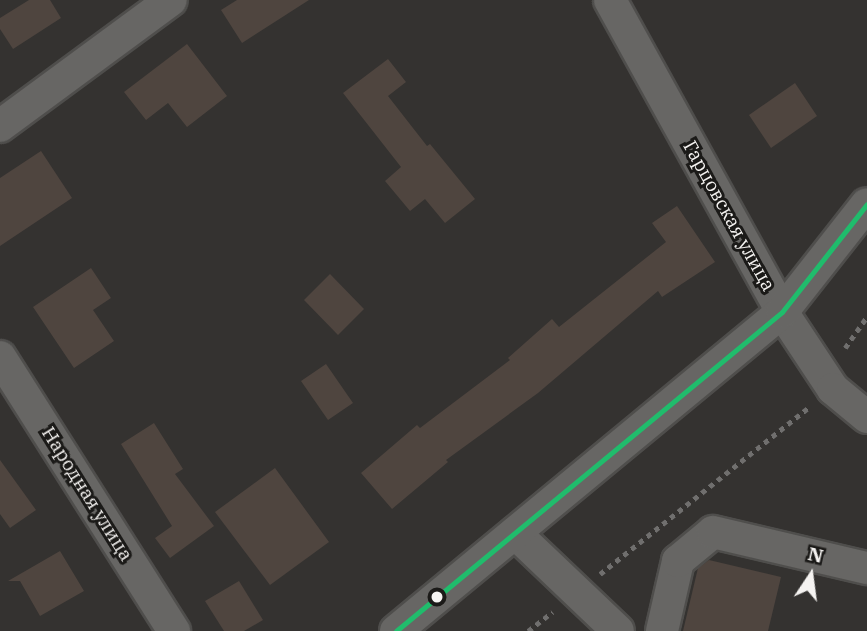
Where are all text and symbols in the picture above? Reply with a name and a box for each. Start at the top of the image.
street label: Гарцовская улица [678,137,780,295]
street label: Народная улица [37,423,137,565]
north arrow [776,540,846,610]
text: N [806,541,826,568]
unlabelled marker [430,590,444,604]

